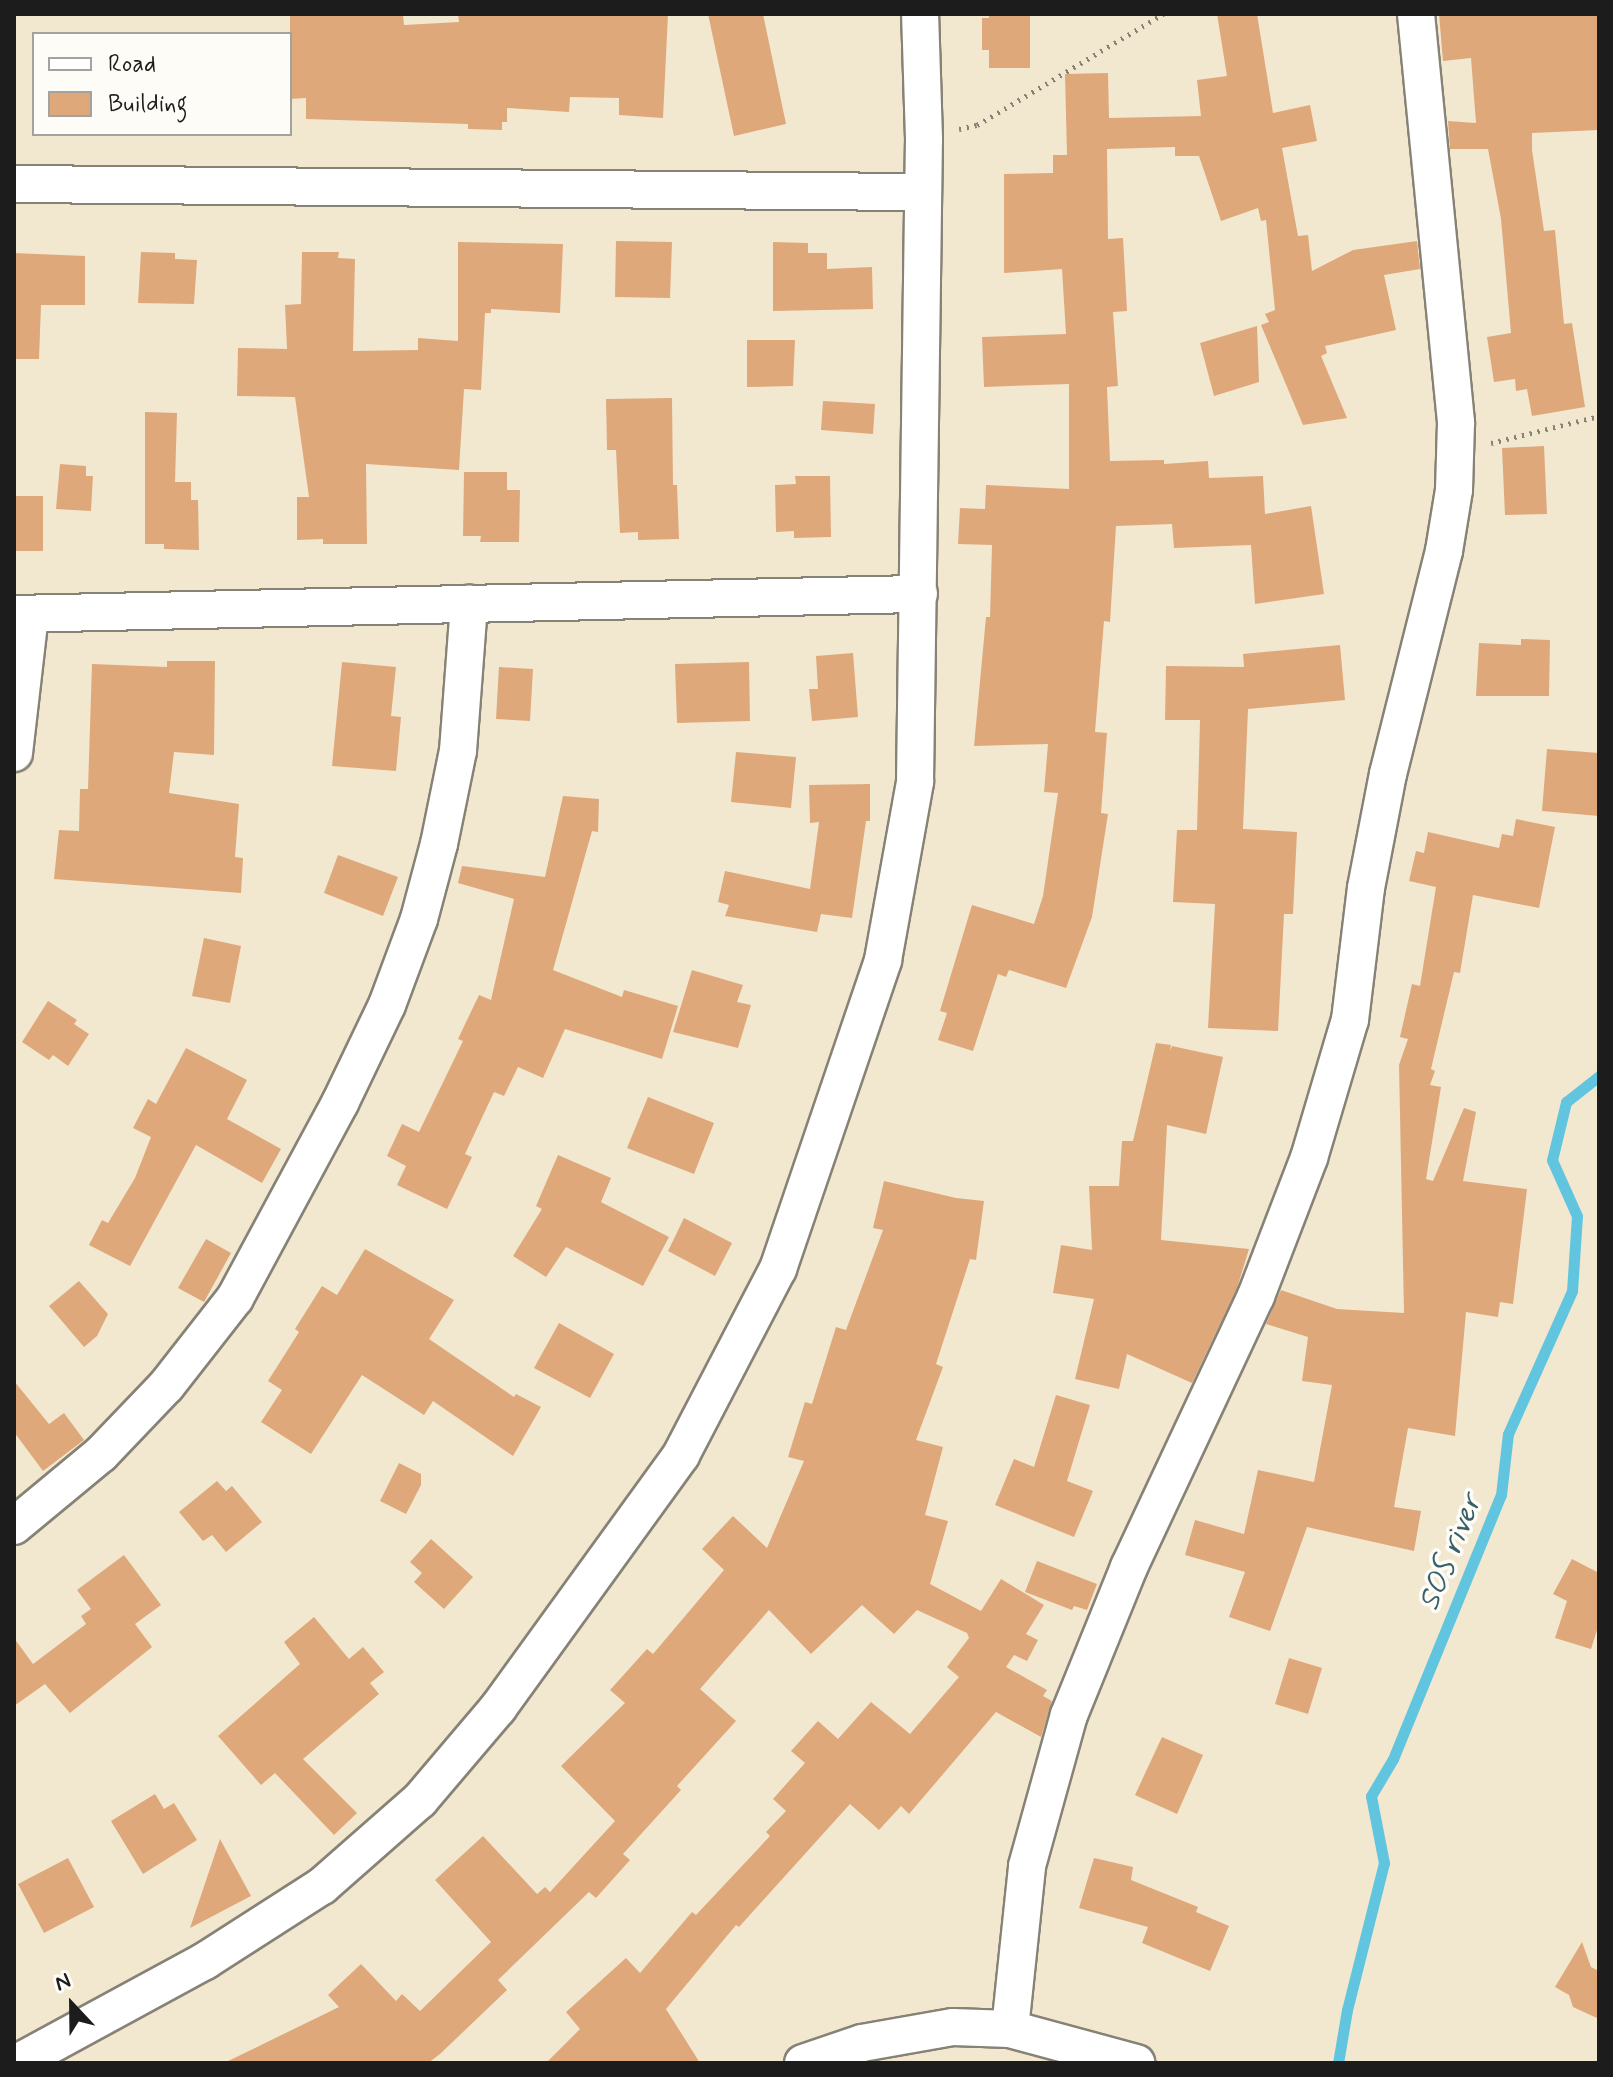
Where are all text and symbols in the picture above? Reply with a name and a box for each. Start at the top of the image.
legend [32,32,292,136]
text: Road [108,49,156,80]
text: Building [108,89,188,120]
water label: SOS river [1412,1490,1490,1616]
north arrow [32,1965,112,2045]
text: N [51,1967,75,1998]

